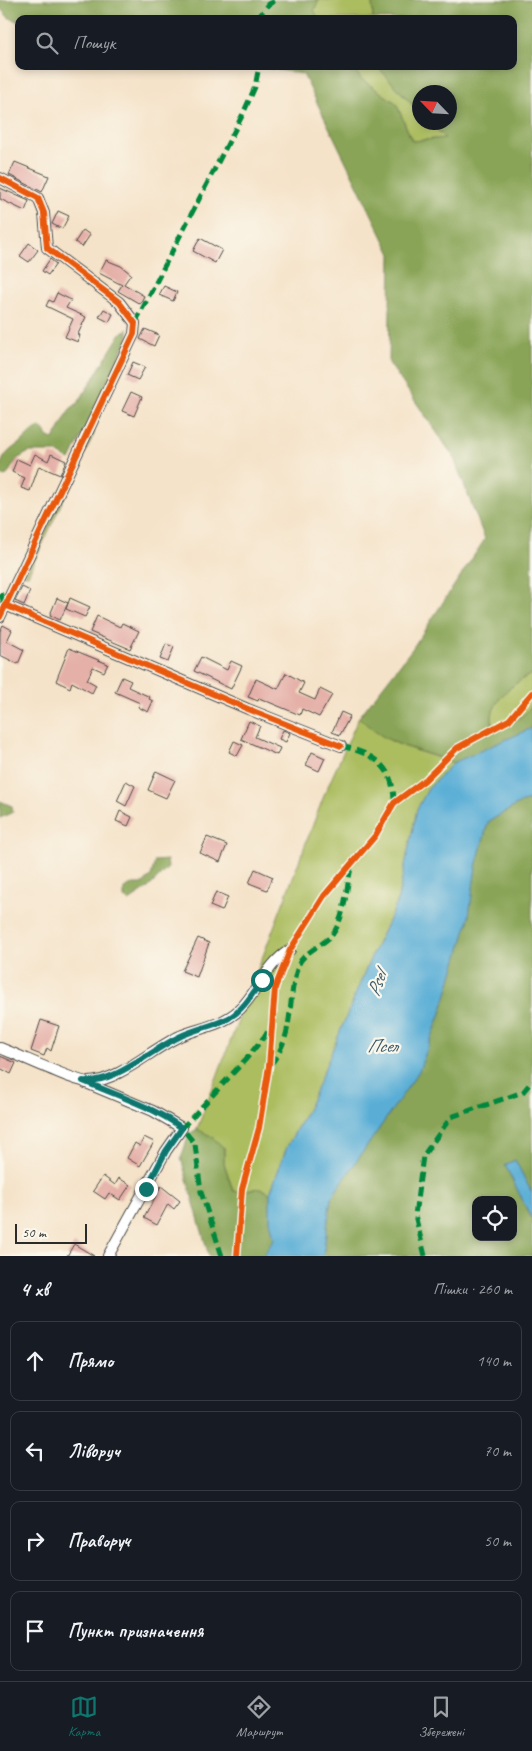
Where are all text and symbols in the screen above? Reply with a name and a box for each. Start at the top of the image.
search box [15,15,517,70]
icon: search [33,29,61,57]
text: Пошук [73,31,115,55]
north arrow [412,85,457,130]
water label: Psel [361,962,395,1000]
route start [251,969,274,992]
water label: Псел [367,1034,400,1058]
route end [135,1178,158,1201]
map controls [472,1196,517,1241]
button: locate [472,1196,517,1241]
scale bar [15,1221,88,1244]
text: 50 m [22,1224,46,1241]
text: 4 хв [20,1276,49,1302]
text: Пішки · 260 m [433,1279,512,1299]
icon: ahead [21,1347,49,1375]
text: Прямо [68,1349,113,1373]
text: 140 m [477,1351,511,1371]
icon: left [21,1437,49,1465]
text: Ліворуч [68,1439,120,1463]
text: 70 m [484,1441,511,1461]
icon: right [21,1527,49,1555]
text: Праворуч [68,1529,130,1553]
text: 50 m [484,1531,511,1551]
icon: arrive [21,1617,49,1645]
text: Пункт призначення [68,1619,203,1643]
tab: Карта [68,1693,100,1740]
tab: Маршрут [236,1693,282,1740]
tab: Збережені [418,1693,464,1740]

